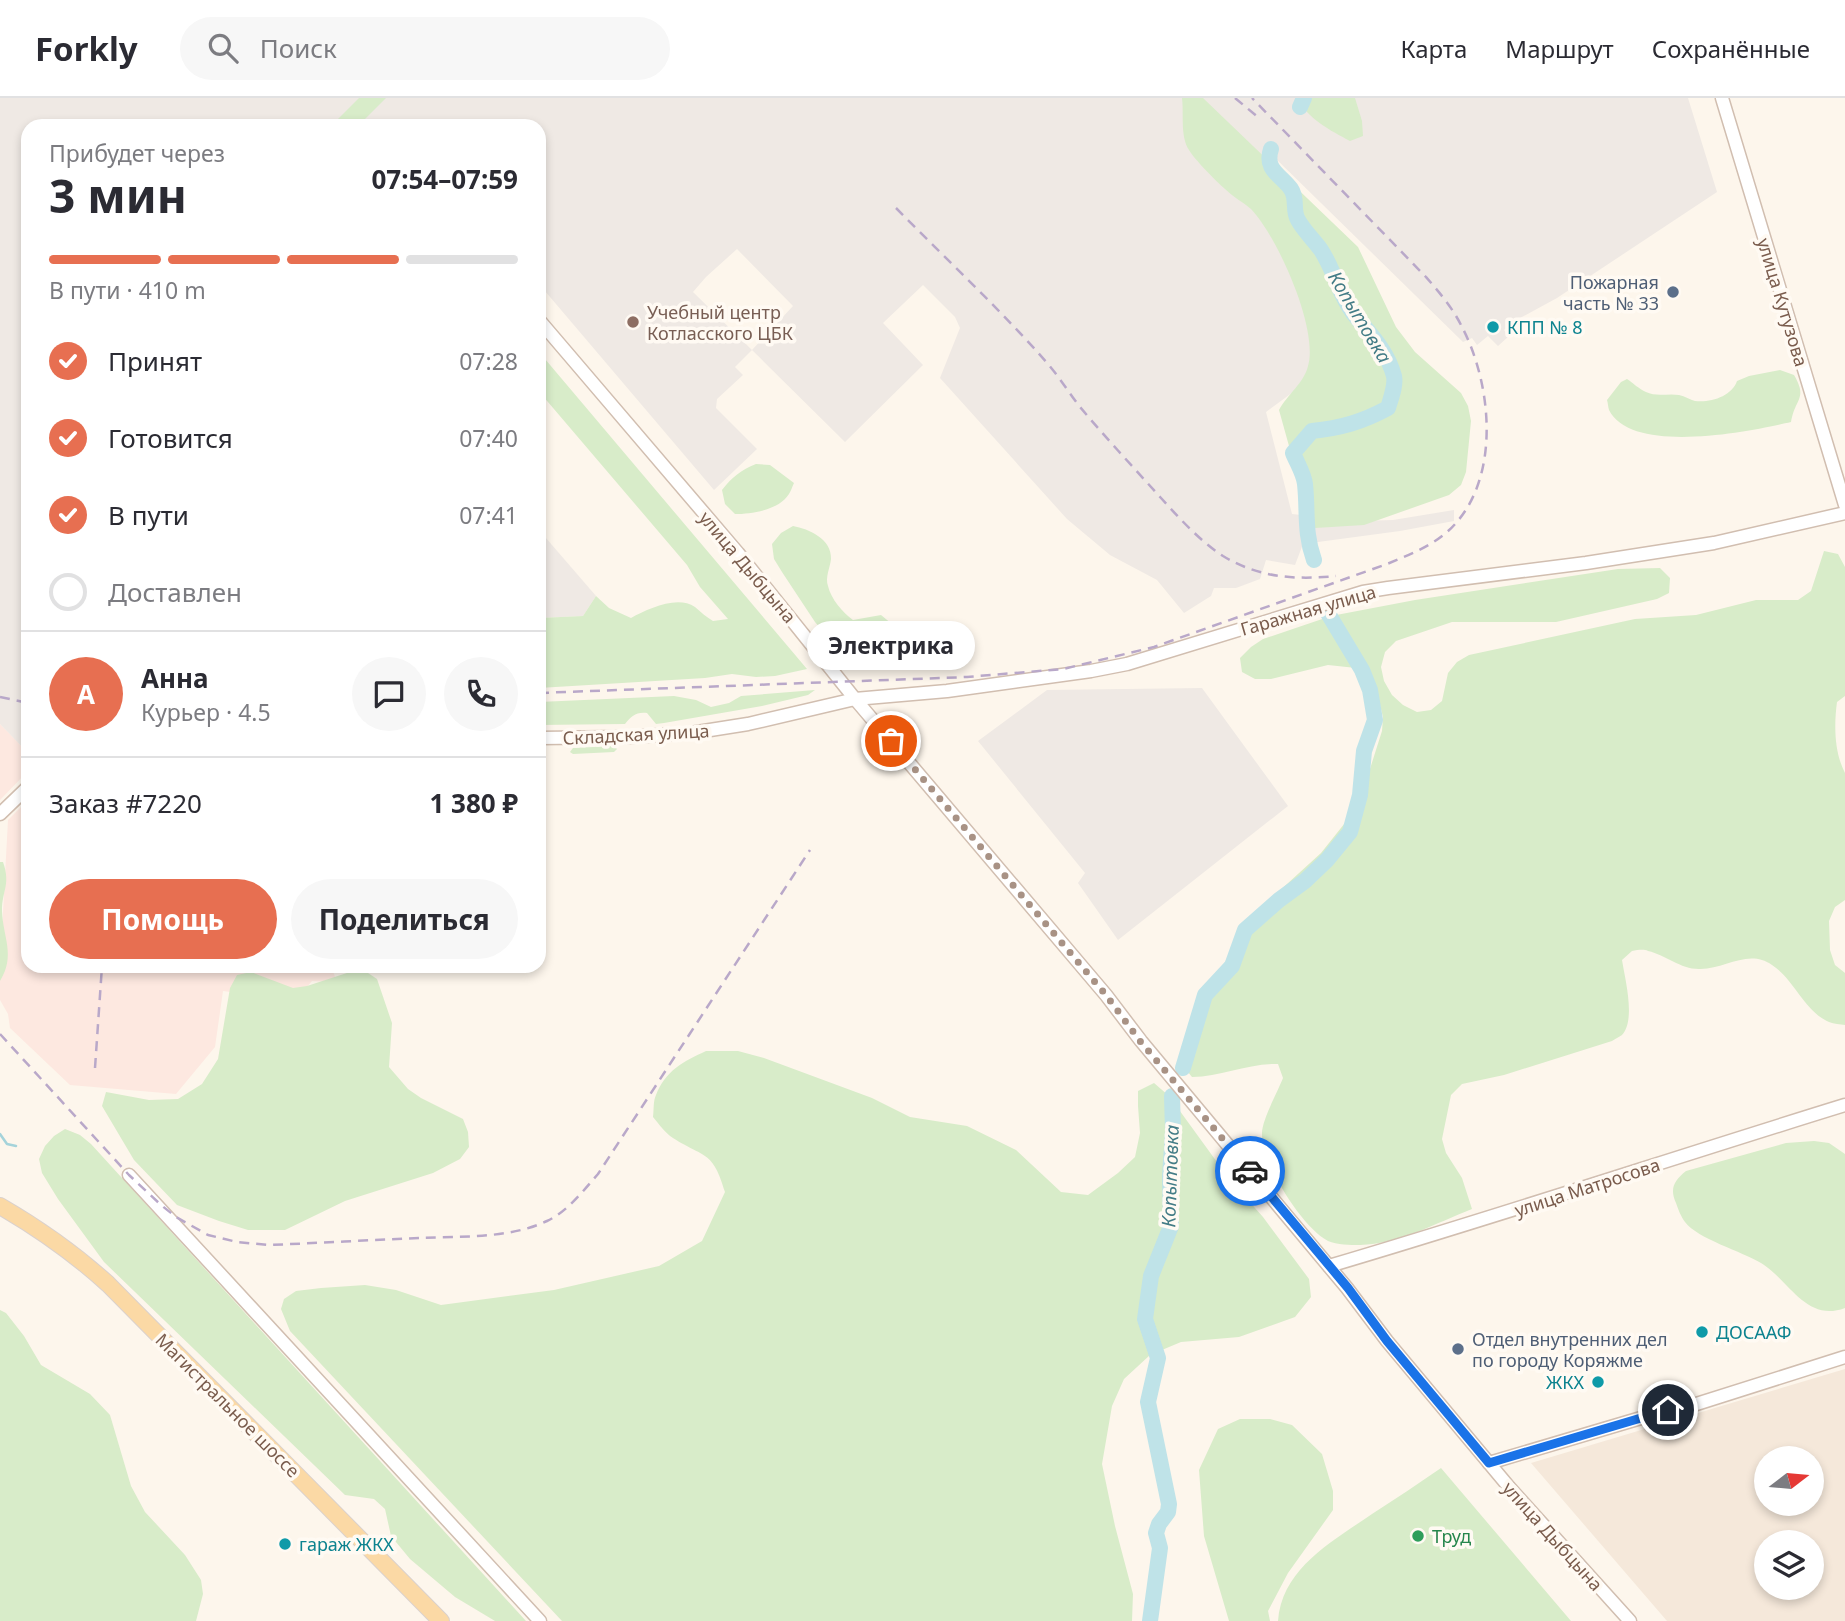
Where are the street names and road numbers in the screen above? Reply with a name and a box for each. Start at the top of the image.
street label: улица Кутузова [1752,235,1814,369]
street label: улица Дыбцына [694,506,802,628]
street label: Гаражная улица [1237,579,1379,641]
street label: Складская улица [562,718,710,750]
street label: улица Матросова [1511,1152,1663,1222]
street label: Магистральное шоссе [151,1328,305,1482]
street label: улица Дыбцына [1498,1476,1608,1596]

